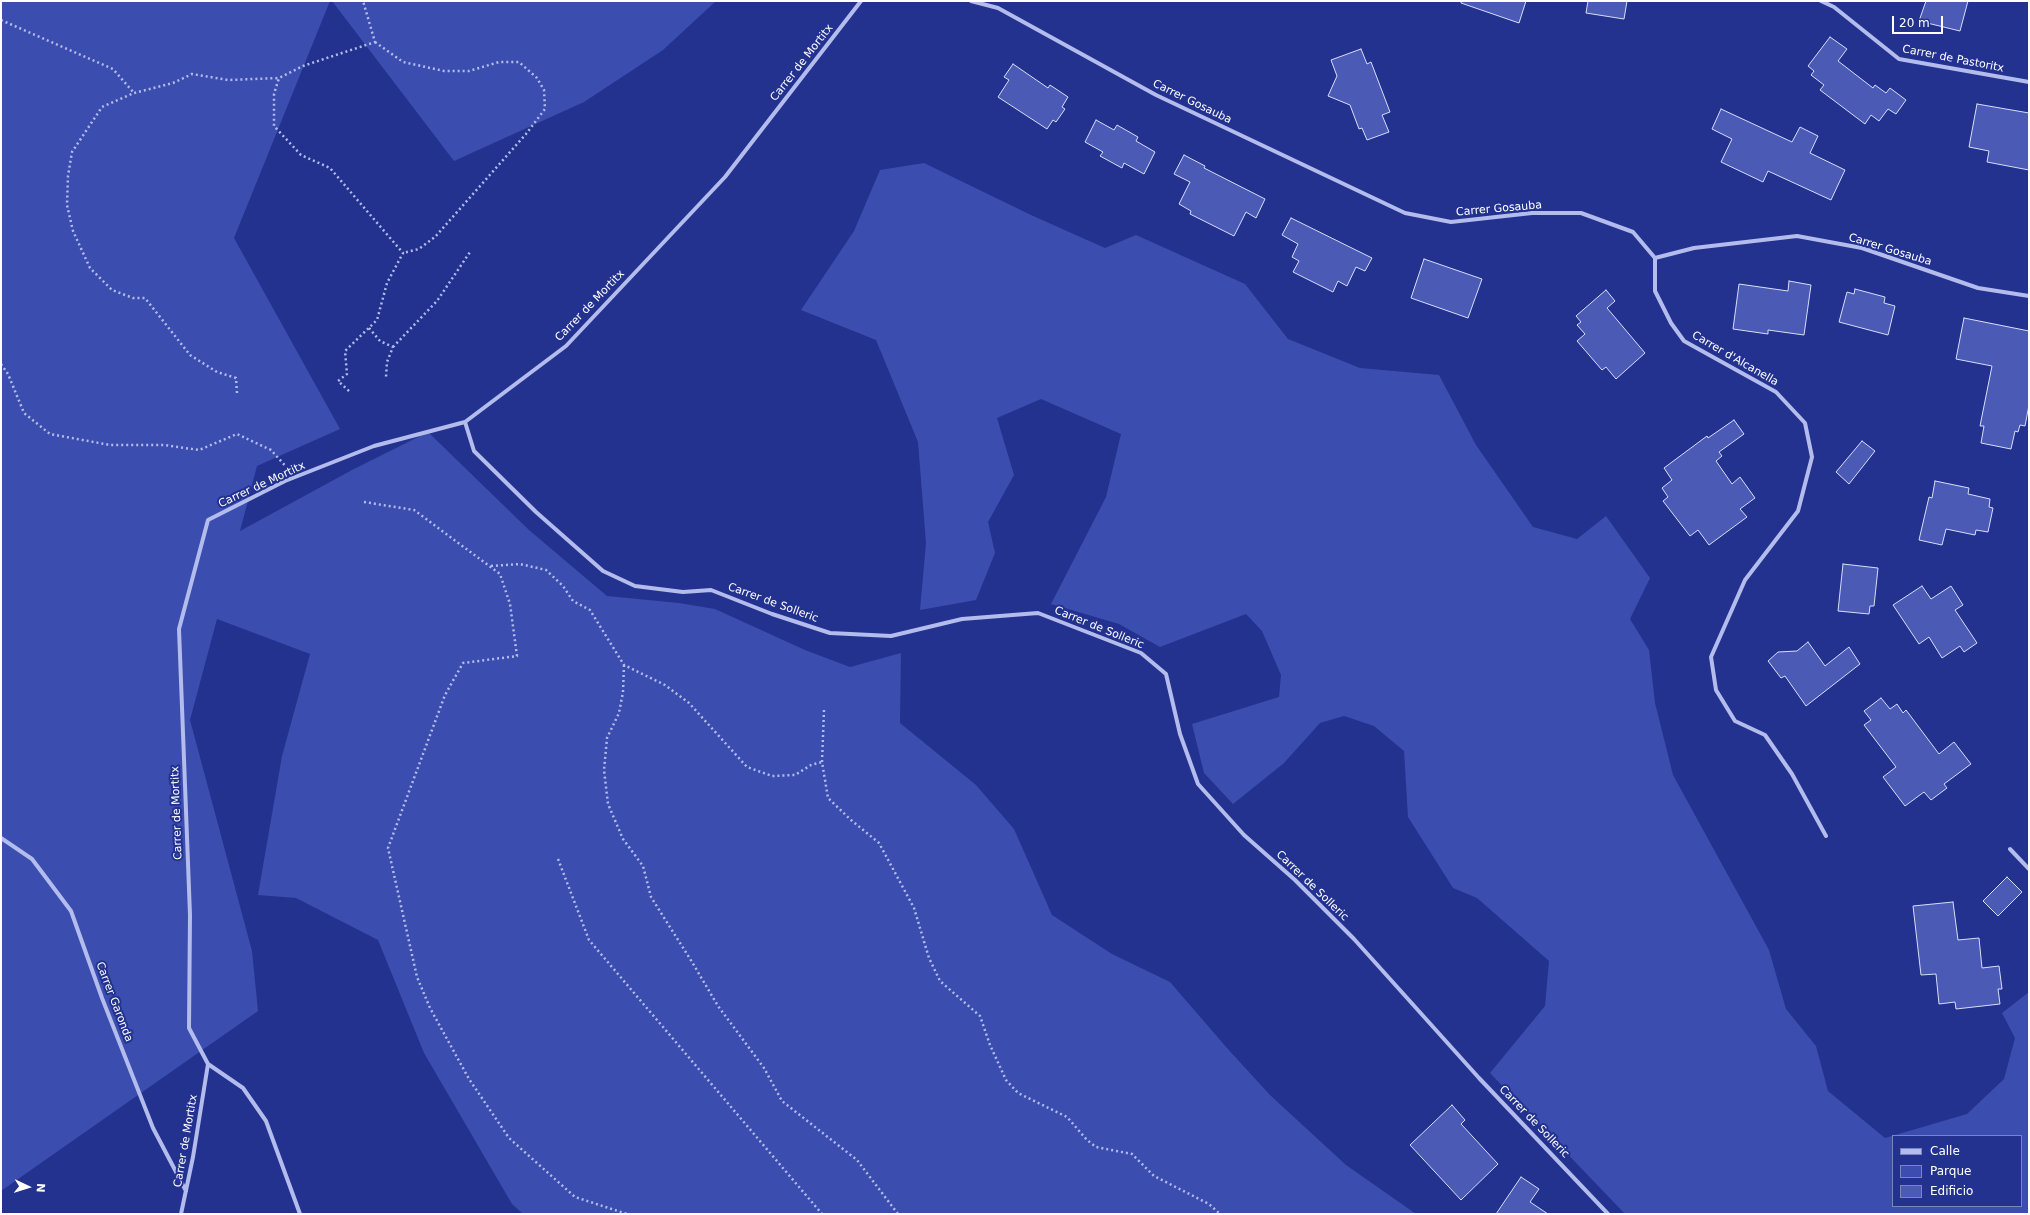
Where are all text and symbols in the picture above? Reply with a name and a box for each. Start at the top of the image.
scale bar [1894,8,1945,34]
text: 20 m [1899,16,1930,30]
street label: Carrer de Mortitx [768,22,836,104]
street label: Carrer de Pastoritx [1901,43,2005,75]
street label: Carrer Gosauba [1150,77,1234,127]
street label: Carrer Gosauba [1455,199,1543,219]
street label: Carrer Gosauba [1847,231,1933,269]
street label: Carrer de Mortitx [553,268,627,344]
street label: Carrer d'Alcanella [1689,329,1781,389]
street label: Carrer de Mortitx [217,459,307,511]
street label: Carrer de Solleric [726,581,820,625]
street label: Carrer de Solleric [1052,604,1146,652]
street label: Carrer de Mortitx [169,766,185,860]
street label: Carrer de Solleric [1273,848,1351,924]
street label: Carrer Garonda [93,960,135,1044]
street label: Carrer de Solleric [1496,1083,1572,1161]
street label: Carrer de Mortitx [171,1094,201,1188]
legend [1892,1135,2022,1207]
text: Calle [1930,1144,1960,1158]
text: Parque [1930,1164,1971,1178]
north arrow [8,1167,48,1207]
text: N [34,1183,47,1193]
text: Edificio [1930,1184,1973,1198]

